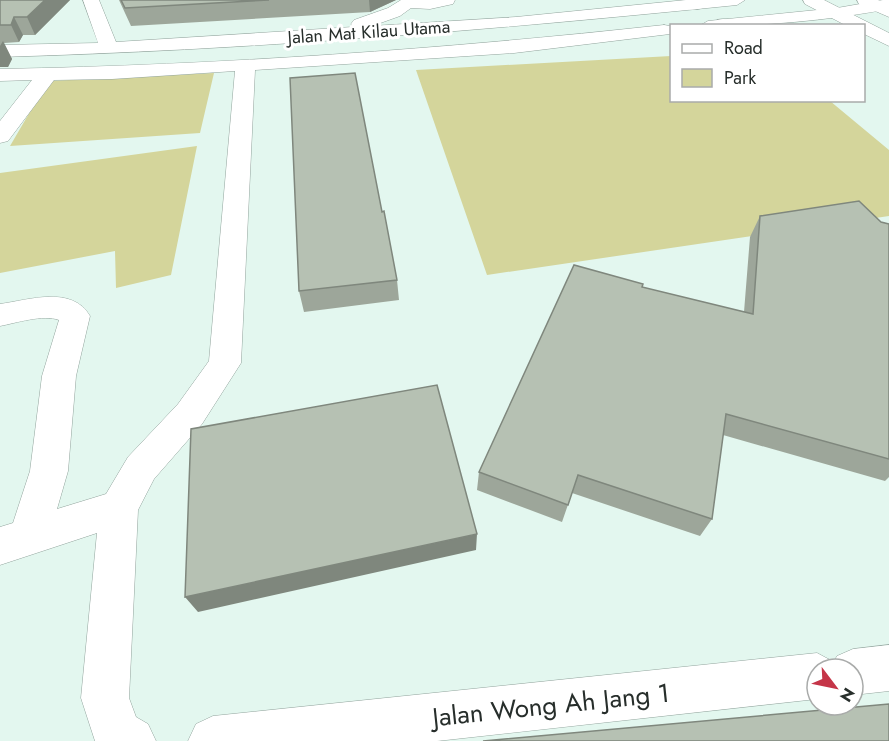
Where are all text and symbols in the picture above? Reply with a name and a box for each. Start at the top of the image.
street label: Jalan Mat Kilau Utama [285,13,451,51]
legend [670,24,865,102]
text: Road [724,35,763,61]
text: Park [724,65,756,91]
north arrow [805,657,865,717]
street label: Jalan Wong Ah Jang 1 [428,674,671,737]
text: N [834,683,860,706]

